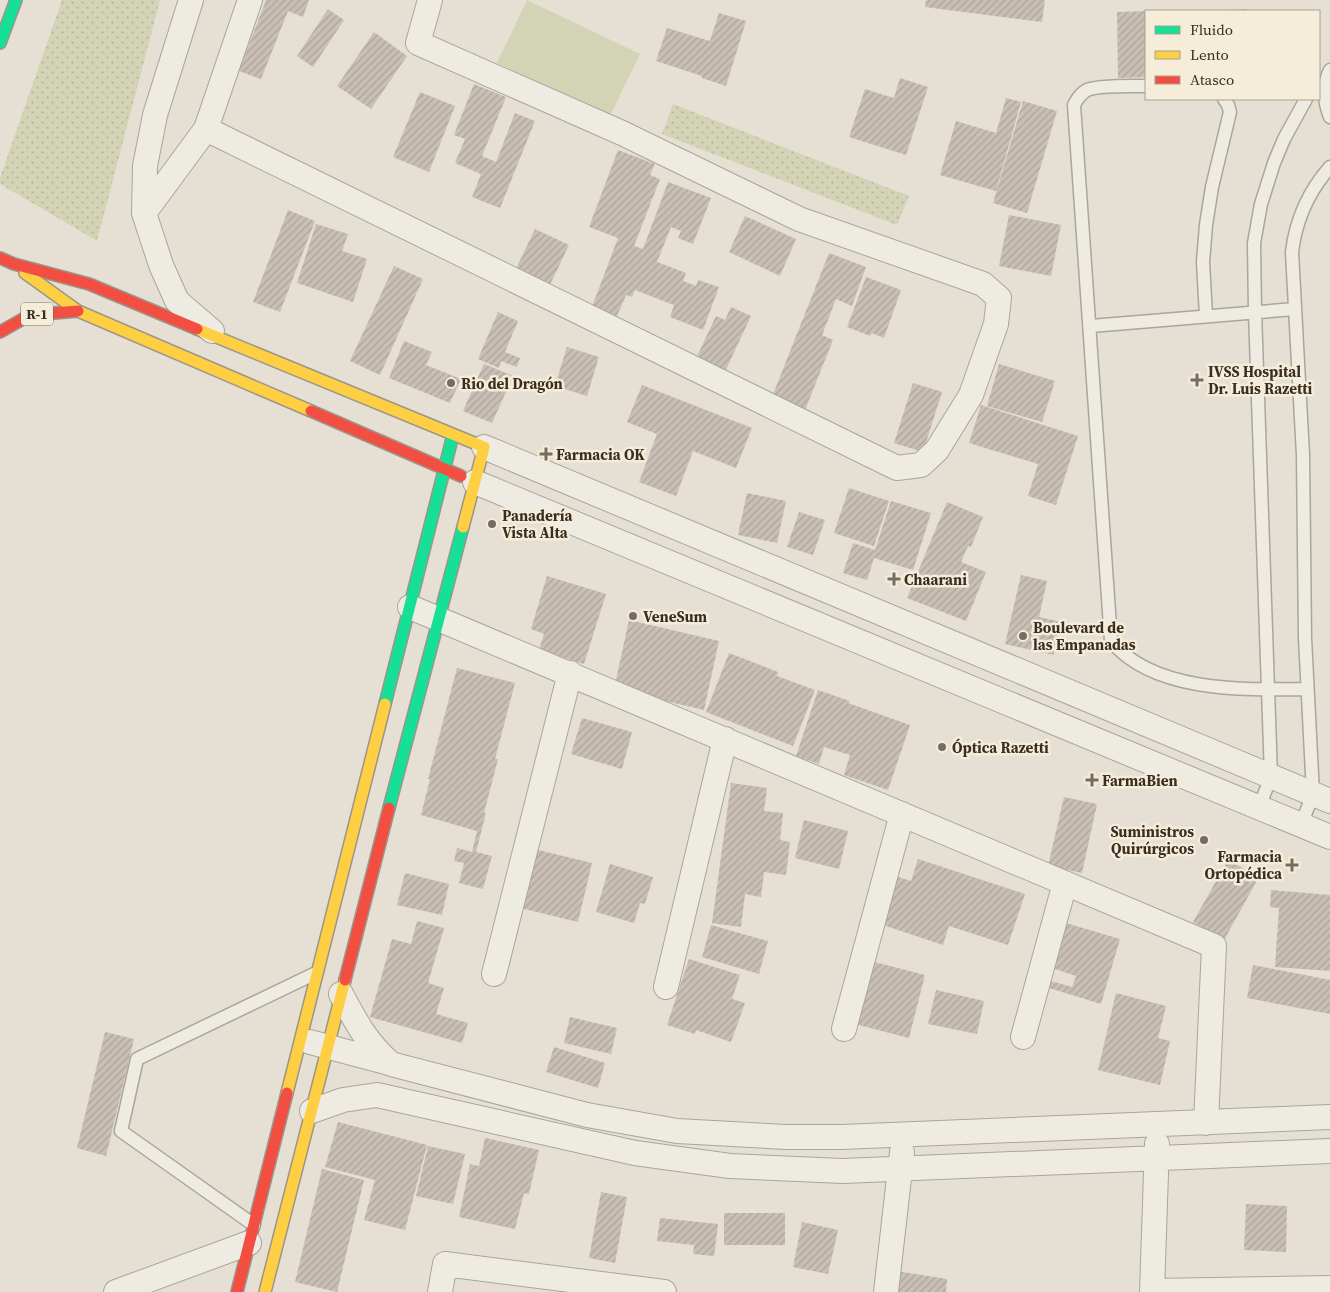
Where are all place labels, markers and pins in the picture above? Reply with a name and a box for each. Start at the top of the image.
place label: IVSS Hospital Dr. Luis Razetti [1208,361,1313,399]
place label: Rio del Dragón [461,373,563,394]
marker: IVSS Hospital Dr. Luis Razetti [1190,373,1204,387]
marker: Rio del Dragón [445,377,457,389]
place label: Farmacia OK [556,444,645,465]
marker: Farmacia OK [540,448,552,460]
place label: Panadería Vista Alta [502,505,573,543]
marker: Panadería Vista Alta [486,518,498,530]
place label: Chaarani [904,569,967,590]
marker: Chaarani [888,573,900,585]
place label: VeneSum [643,606,708,627]
marker: VeneSum [627,610,639,622]
place label: Boulevard de las Empanadas [1033,617,1136,655]
marker: Boulevard de las Empanadas [1017,630,1029,642]
place label: Óptica Razetti [952,737,1049,758]
marker: Óptica Razetti [936,741,948,753]
place label: FarmaBien [1102,770,1178,791]
marker: FarmaBien [1086,774,1098,786]
place label: Suministros Quirúrgicos [1110,821,1194,859]
marker: Suministros Quirúrgicos [1198,834,1210,846]
place label: Farmacia Ortopédica [1204,846,1283,884]
marker: Farmacia Ortopédica [1286,859,1298,871]

